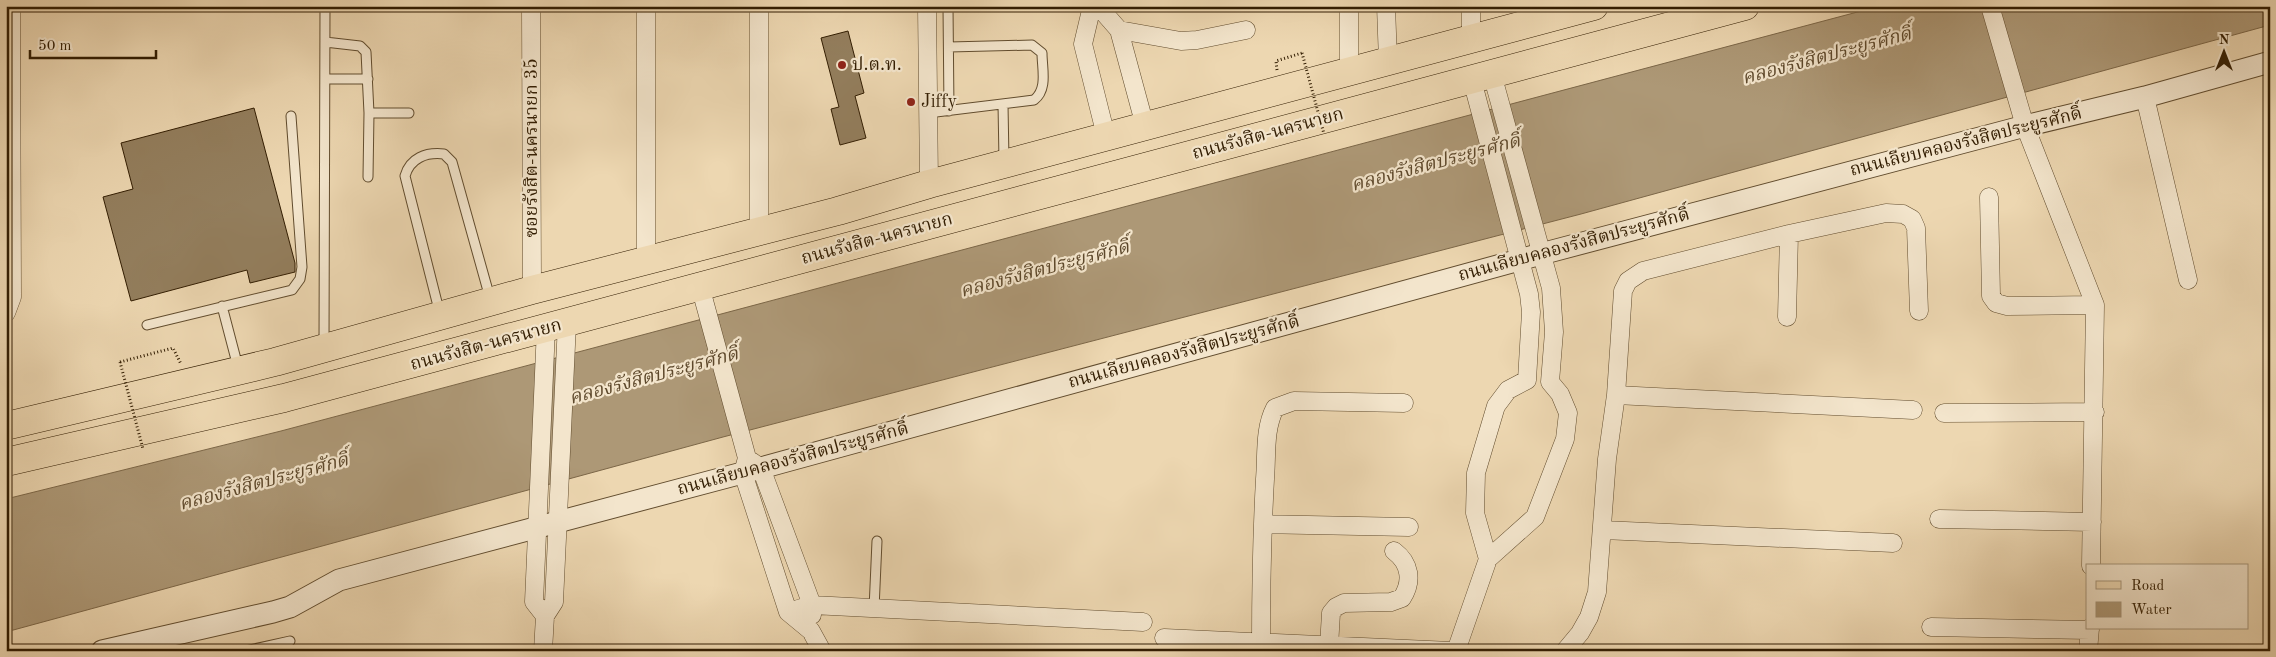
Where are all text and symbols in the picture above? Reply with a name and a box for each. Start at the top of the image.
water label: คลองรังสิตประยูรศักดิ์ [1739,17,1920,90]
scale bar [30,28,156,60]
north arrow [2198,28,2248,78]
text: N [2219,33,2230,47]
text: 50 m [38,39,72,54]
place label: ป.ต.ท. [852,56,902,74]
street label: ซอยรังสิต-นครนายก 35 [522,58,541,238]
marker: ป.ต.ท. [836,59,848,71]
place label: Jiffy [921,93,957,111]
marker: Jiffy [905,96,917,108]
street label: ถนนเลียบคลองรังสิตประยูรศักดิ์ [1847,99,2085,181]
street label: ถนนรังสิต-นครนายก [1190,104,1346,163]
water label: คลองรังสิตประยูรศักดิ์ [1348,124,1529,197]
street label: ถนนเลียบคลองรังสิตประยูรศักดิ์ [1455,200,1693,286]
street label: ถนนรังสิต-นครนายก [799,209,955,268]
water label: คลองรังสิตประยูรศักดิ์ [957,230,1138,303]
street label: ถนนเลียบคลองรังสิตประยูรศักดิ์ [1065,307,1303,393]
street label: ถนนรังสิต-นครนายก [408,315,564,374]
water label: คลองรังสิตประยูรศักดิ์ [566,337,747,410]
street label: ถนนเลียบคลองรังสิตประยูรศักดิ์ [674,414,912,500]
water label: คลองรังสิตประยูรศักดิ์ [176,443,357,516]
legend [2086,564,2248,630]
text: Road [2131,579,2165,594]
text: Water [2131,603,2172,618]

